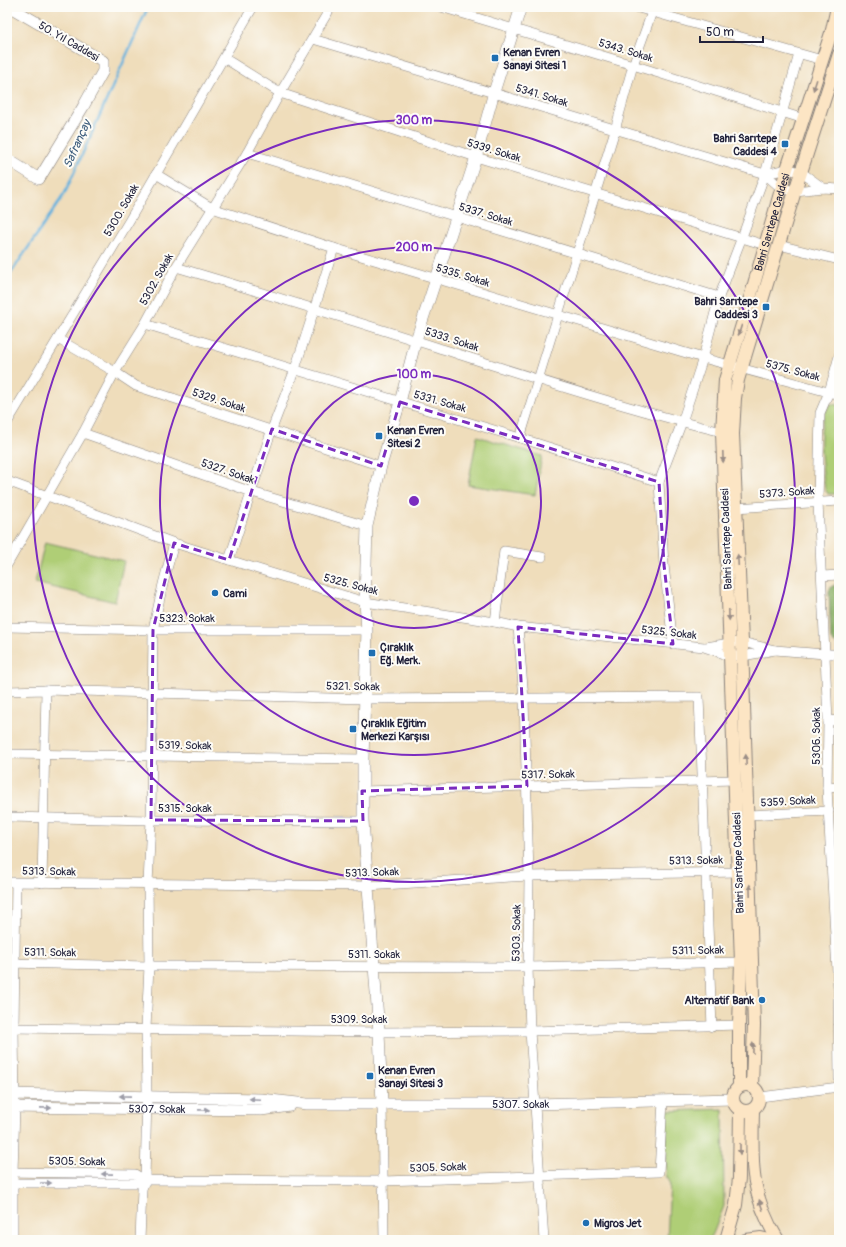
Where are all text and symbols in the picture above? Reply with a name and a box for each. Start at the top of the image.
scale bar [700,18,763,44]
street label: 50. Yıl Caddesi [36,19,101,64]
text: 50 m [706,25,734,40]
street label: 5343. Sokak [597,36,655,65]
place label: Kenan Evren Sanayi Sitesi 1 [503,46,566,72]
marker: Kenan Evren Sanayi Sitesi 1 [490,53,500,63]
one-way arrow [812,79,818,91]
street label: 5341. Sokak [514,81,570,110]
text: 300 m [396,113,433,128]
water label: Safrançay [60,116,95,170]
place label: Bahri Sarıtepe Caddesi 4 [713,132,778,158]
street label: 5339. Sokak [466,136,523,165]
marker: Bahri Sarıtepe Caddesi 4 [780,139,790,149]
street label: Bahri Sarıtepe Caddesi [752,172,792,273]
street label: 5300. Sokak [101,181,142,239]
street label: 5337. Sokak [457,200,515,229]
text: 200 m [396,240,433,255]
street label: 5302. Sokak [137,251,176,307]
street label: 5335. Sokak [434,261,492,290]
place label: Bahri Sarıtepe Caddesi 3 [694,295,759,321]
marker: Bahri Sarıtepe Caddesi 3 [761,302,771,312]
one-way arrow [737,324,743,336]
street label: 5333. Sokak [423,325,481,354]
street label: 5375. Sokak [764,357,822,384]
text: 100 m [397,367,432,382]
street label: 5329. Sokak [191,386,248,415]
street label: 5331. Sokak [412,388,468,415]
place label: Kenan Evren Sitesi 2 [387,424,444,450]
marker: Kenan Evren Sitesi 2 [374,431,384,441]
one-way arrow [720,451,726,464]
street label: 5327. Sokak [199,456,257,487]
street label: 5373. Sokak [759,484,816,501]
street label: Bahri Sarıtepe Caddesi [718,488,735,590]
centre of rings [407,494,421,508]
one-way arrow [735,554,742,566]
street label: 5325. Sokak [322,571,380,598]
place label: Cami [223,587,247,600]
marker: Cami [210,588,220,598]
one-way arrow [725,609,732,621]
street label: 5323. Sokak [159,612,215,625]
street label: 5325. Sokak [641,623,698,642]
place label: Çıraklık Eğ. Merk. [380,641,421,667]
marker: Çıraklık Eğ. Merk. [367,648,377,658]
street label: 5321. Sokak [326,680,380,693]
street label: 5306. Sokak [810,707,823,765]
place label: Çıraklık Eğitim Merkezi Karşısı [361,717,430,743]
marker: Çıraklık Eğitim Merkezi Karşısı [348,724,358,734]
street label: 5319. Sokak [158,739,212,752]
one-way arrow [743,753,749,766]
street label: 5317. Sokak [521,768,575,781]
street label: 5359. Sokak [760,794,816,809]
street label: 5315. Sokak [158,802,212,815]
street label: Bahri Sarıtepe Caddesi [730,812,747,914]
street label: 5313. Sokak [669,854,723,867]
street label: 5313. Sokak [22,865,76,878]
street label: 5313. Sokak [345,865,400,880]
one-way arrow [747,883,753,896]
street label: 5303. Sokak [510,904,524,962]
street label: 5311. Sokak [672,944,725,957]
street label: 5311. Sokak [24,946,77,959]
street label: 5311. Sokak [348,948,400,961]
place label: Alternatif Bank [684,994,754,1007]
marker: Alternatif Bank [757,995,767,1005]
street label: 5309. Sokak [331,1013,388,1026]
one-way arrow [750,1041,756,1054]
place label: Kenan Evren Sanayi Sitesi 3 [378,1064,443,1090]
marker: Kenan Evren Sanayi Sitesi 3 [365,1071,375,1081]
one-way arrow [118,1093,131,1099]
one-way arrow [249,1095,261,1102]
street label: 5307. Sokak [492,1098,550,1111]
street label: 5307. Sokak [128,1102,186,1116]
one-way arrow [40,1105,53,1111]
one-way arrow [198,1106,210,1113]
one-way arrow [736,1143,743,1155]
street label: 5305. Sokak [48,1155,106,1169]
street label: 5305. Sokak [409,1160,467,1175]
one-way arrow [100,1171,113,1177]
one-way arrow [40,1180,53,1186]
one-way arrow [757,1199,763,1211]
place label: Migros Jet [594,1217,642,1230]
marker: Migros Jet [581,1218,591,1228]

